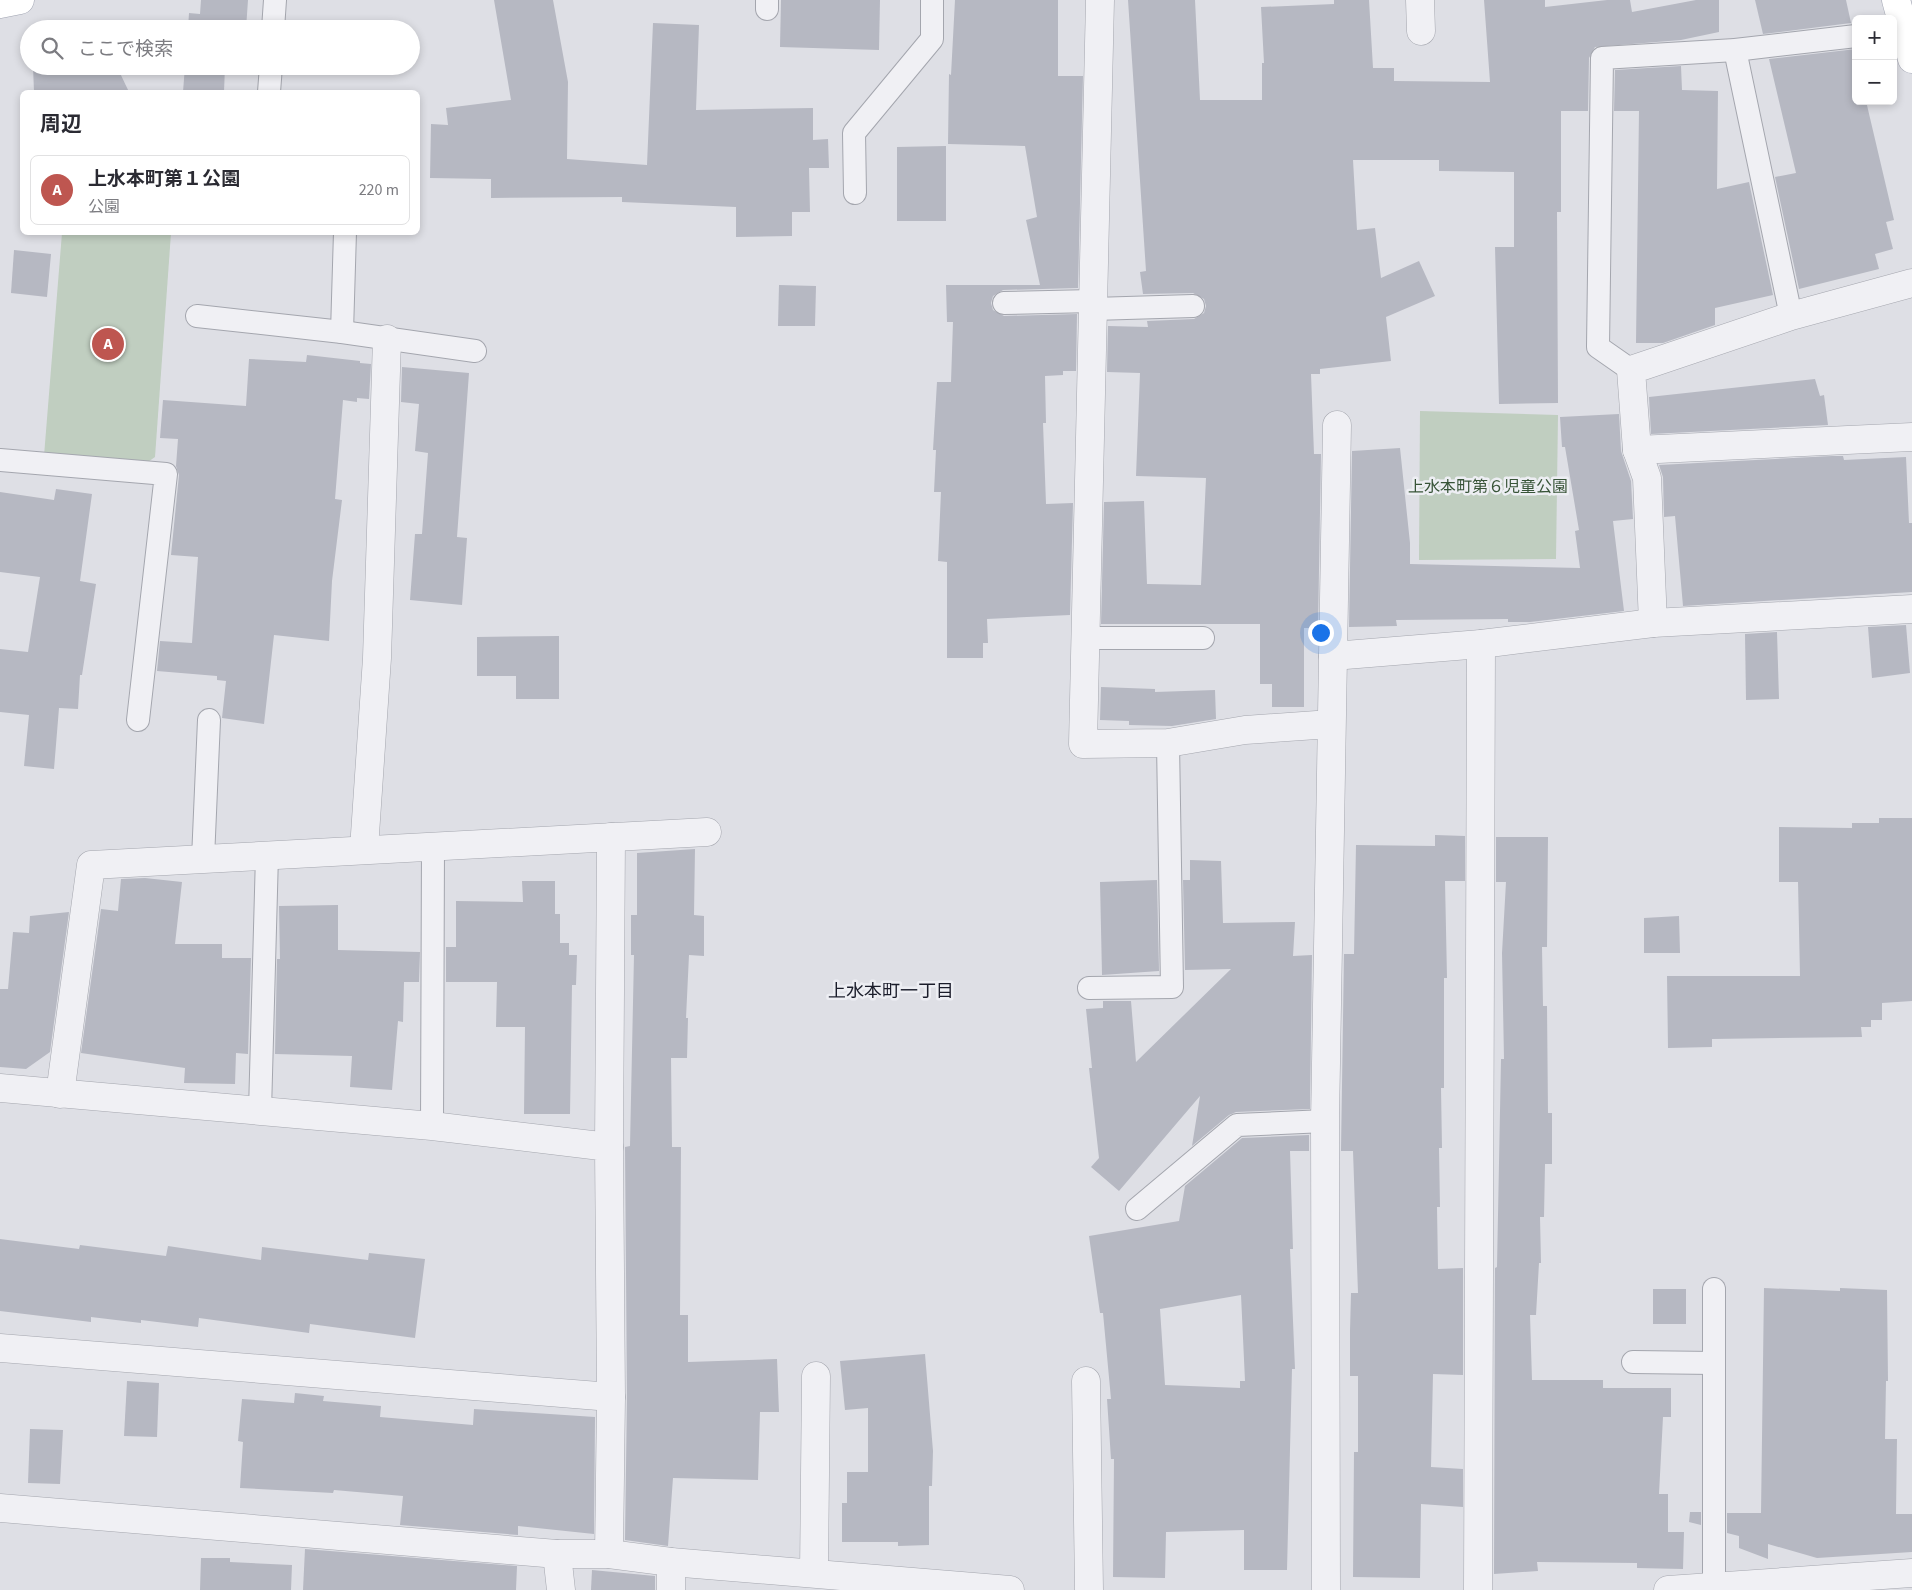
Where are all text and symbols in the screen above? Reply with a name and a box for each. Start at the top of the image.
map controls [1852,15,1897,105]
button: + [1852,15,1897,60]
search box [20,20,420,75]
icon: search [38,34,66,62]
text: ここで検索 [78,36,173,63]
button: − [1852,60,1897,105]
text: 周辺 [40,109,82,139]
text: 上水本町第１公園 [88,166,240,193]
text: A [52,179,62,201]
text: 220 m [359,179,399,201]
text: 公園 [88,196,120,218]
pin: A [92,325,124,363]
park label: 上水本町第６児童公園 [1408,476,1568,498]
your location [1308,620,1334,646]
district label: 上水本町一丁目 [828,979,954,1004]

